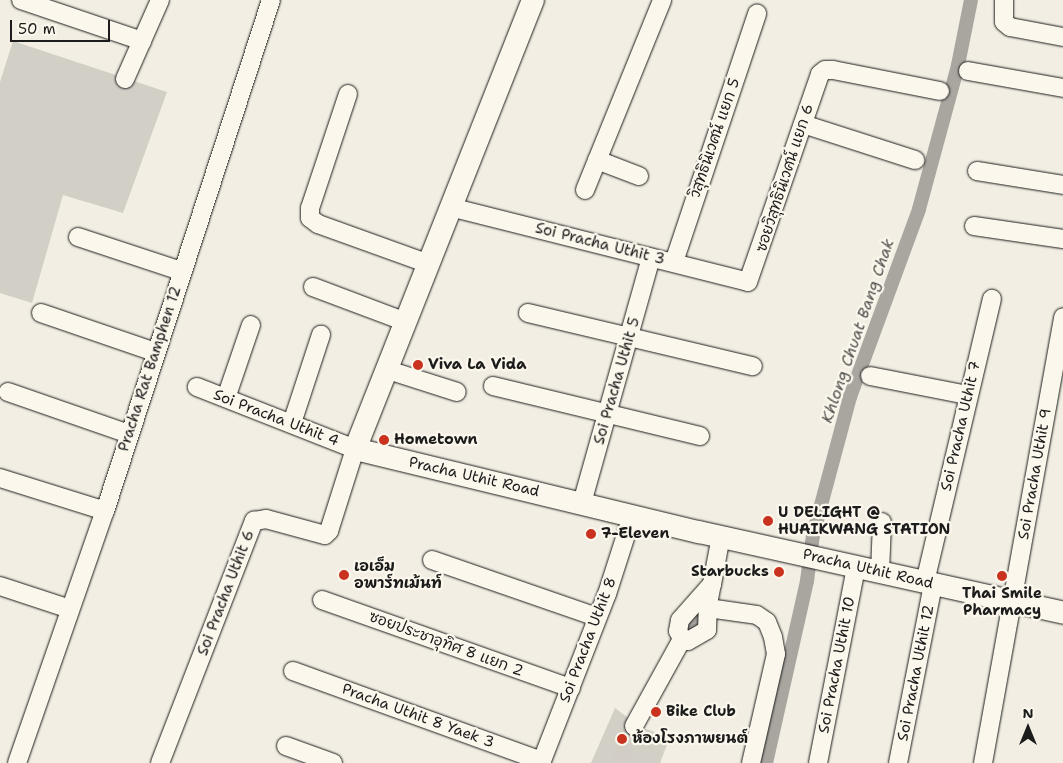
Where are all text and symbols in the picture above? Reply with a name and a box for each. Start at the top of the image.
scale bar [12,10,112,42]
text: 50 m [18,19,56,39]
street label: วิสุทธินิเวศน์ แยก 5 [686,76,744,200]
street label: ซอยวิสุทธินิเวศน์ แยก 6 [752,102,818,254]
street label: Soi Pracha Uthit 3 [533,219,667,269]
water label: Khlong Chuat Bang Chak [817,236,899,426]
street label: Pracha Rat Bamphen 12 [115,284,185,454]
street label: Soi Pracha Uthit 5 [590,315,644,447]
place label: Viva La Vida [428,356,526,374]
marker: Viva La Vida [412,359,424,371]
street label: Soi Pracha Uthit 7 [937,359,985,493]
street label: Soi Pracha Uthit 4 [211,386,341,450]
street label: Soi Pracha Uthit 9 [1015,407,1055,541]
place label: Hometown [394,431,477,449]
marker: Hometown [378,434,390,446]
street label: Pracha Uthit Road [407,453,541,501]
place label: U DELIGHT @ HUAIKWANG STATION [778,503,950,538]
marker: U DELIGHT @ HUAIKWANG STATION [762,515,774,527]
place label: 7-Eleven [601,525,669,543]
street label: Soi Pracha Uthit 6 [194,528,258,658]
marker: 7-Eleven [585,528,597,540]
street label: Pracha Uthit Road [801,545,935,593]
place label: เอเอ็ม อพาร์ทเม้นท์ [354,557,442,592]
place label: Starbucks [691,563,769,581]
marker: Starbucks [773,566,785,578]
marker: เอเอ็ม อพาร์ทเม้นท์ [338,569,350,581]
marker: Thai Smile Pharmacy [996,570,1008,582]
street label: Soi Pracha Uthit 8 [556,575,620,705]
place label: Thai Smile Pharmacy [962,584,1042,619]
street label: Soi Pracha Uthit 10 [815,595,859,735]
street label: Soi Pracha Uthit 12 [894,603,938,743]
street label: ซอยประชาอุทิศ 8 แยก 2 [366,608,526,680]
street label: Pracha Uthit 8 Yaek 3 [339,680,497,752]
place label: Bike Club [666,703,736,721]
north arrow [1003,703,1053,753]
text: N [1022,704,1034,722]
marker: Bike Club [650,706,662,718]
place label: ห้องโรงภาพยนต์ [632,730,748,748]
marker: ห้องโรงภาพยนต์ [616,733,628,745]

